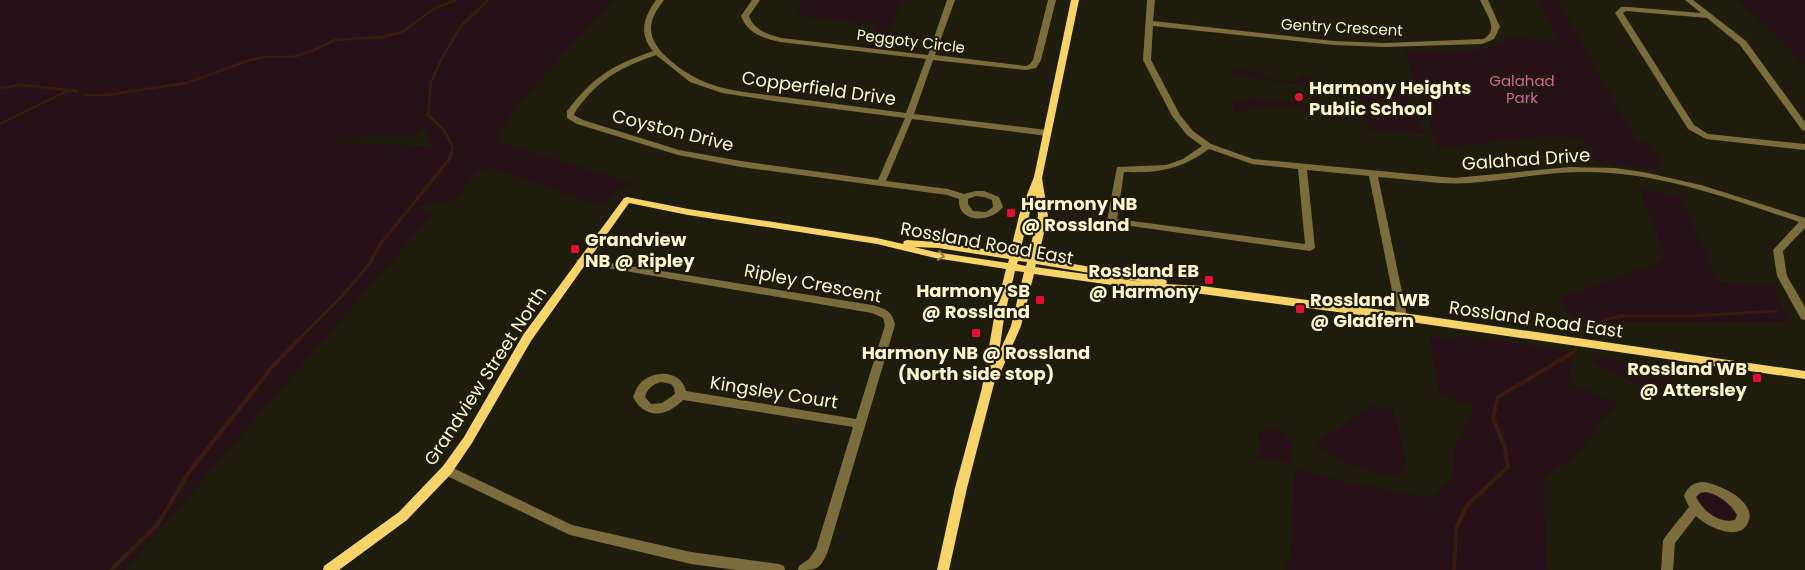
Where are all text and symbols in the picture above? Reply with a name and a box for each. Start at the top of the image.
street label: Gentry Crescent [1281,13,1403,41]
street label: Peggoty Circle [856,24,966,58]
street label: Copperfield Drive [740,65,898,111]
park label: Galahad Park [1489,70,1555,108]
place label: Harmony Heights Public School [1309,75,1471,121]
marker: Harmony Heights Public School [1293,91,1305,103]
street label: Coyston Drive [610,103,736,157]
street label: Galahad Drive [1461,142,1591,176]
place label: Harmony NB @ Rossland [1021,191,1137,237]
marker: Harmony NB @ Rossland [1005,207,1017,219]
street label: Rossland Road East [899,215,1075,271]
place label: Grandview NB @ Ripley [585,227,695,273]
marker: Grandview NB @ Ripley [569,243,581,255]
one-way arrow [937,250,946,260]
street label: Ripley Crescent [742,257,884,309]
place label: Rossland EB @ Harmony [1088,258,1200,304]
marker: Rossland EB @ Harmony [1203,274,1215,286]
place label: Harmony SB @ Rossland [916,278,1030,324]
street label: Grandview Street North [418,282,552,470]
place label: Rossland WB @ Gladfern [1310,287,1430,333]
marker: Harmony SB @ Rossland [1034,294,1046,306]
street label: Rossland Road East [1447,294,1625,344]
marker: Rossland WB @ Gladfern [1294,303,1306,315]
marker: Harmony NB @ Rossland (North side stop) [970,327,982,339]
place label: Harmony NB @ Rossland (North side stop) [862,340,1090,386]
place label: Rossland WB @ Attersley [1627,356,1748,402]
street label: Kingsley Court [708,370,840,414]
marker: Rossland WB @ Attersley [1751,372,1763,384]

